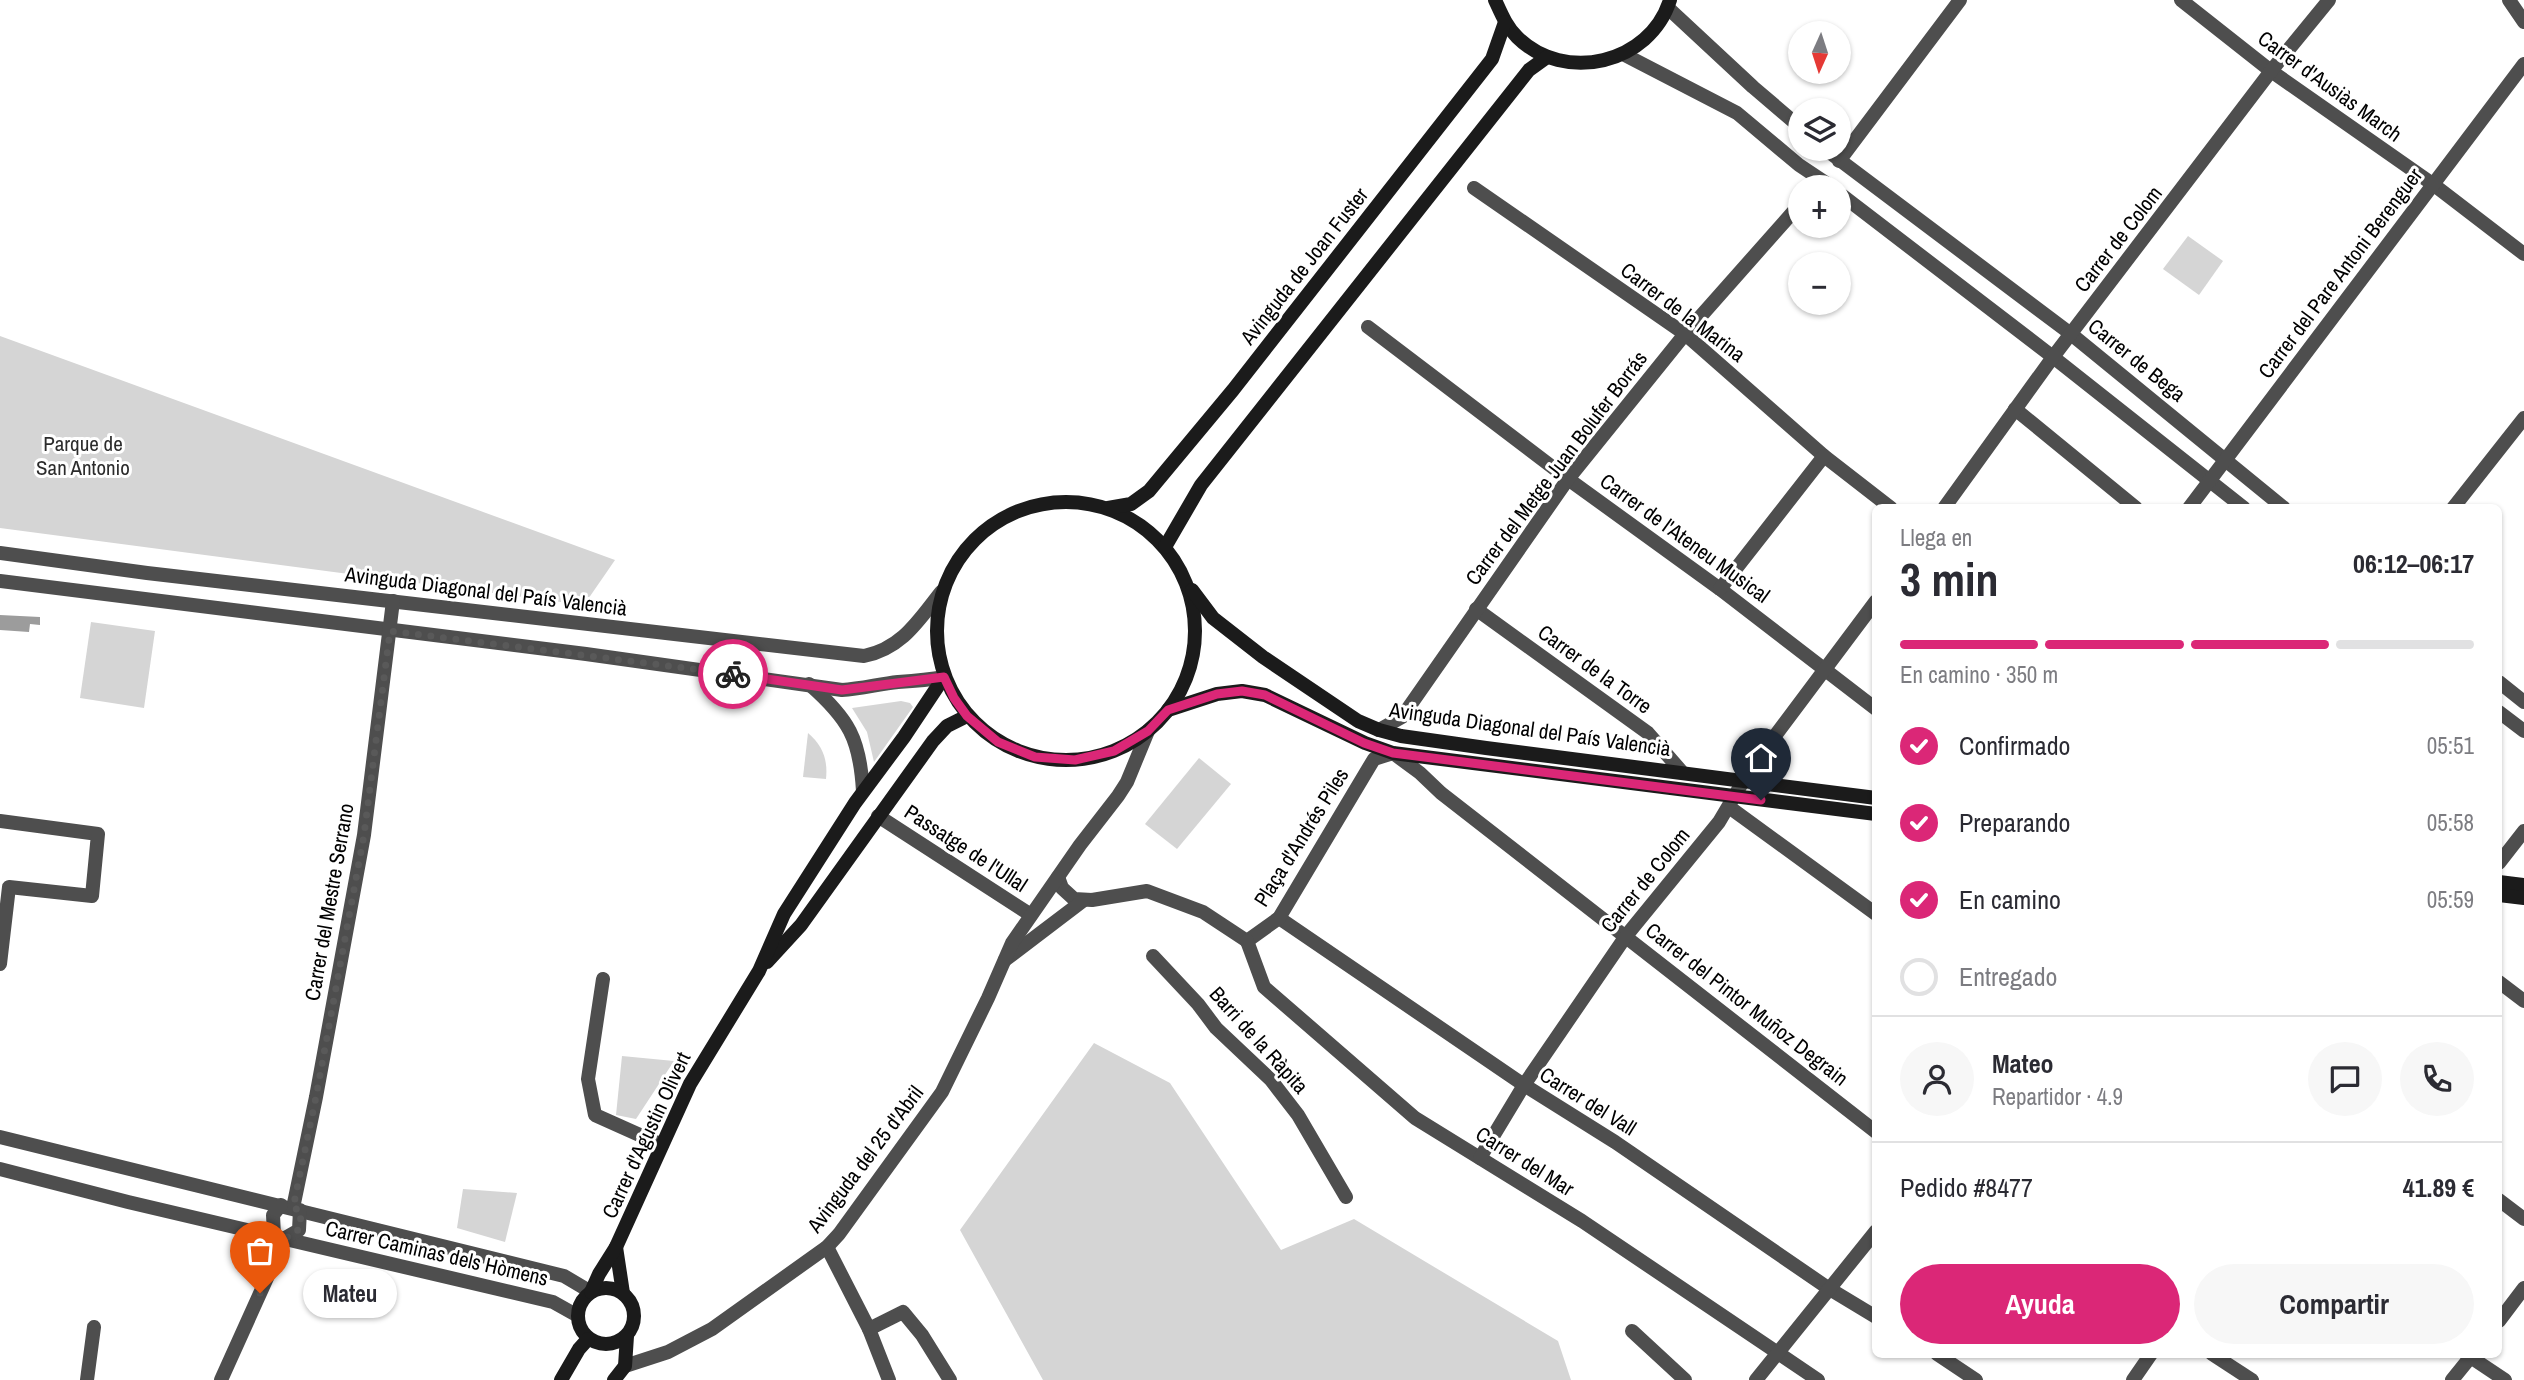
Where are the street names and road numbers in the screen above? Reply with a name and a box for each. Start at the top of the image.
street label: Carrer d'Ausiàs March [2252,24,2408,148]
street label: Carrer del Pare Antoni Berenguer [2251,162,2429,384]
street label: Carrer de Colom [2067,180,2169,298]
street label: Avinguda de Joan Fuster [1233,181,1375,351]
street label: Carrer de la Marina [1615,255,1752,369]
street label: Carrer de Bega [2082,312,2192,409]
street label: Carrer del Metge Juan Bolufer Borrás [1458,345,1654,591]
street label: Carrer de l'Ateneu Musical [1594,467,1776,609]
street label: Avinguda Diagonal del País Valencià [342,559,629,623]
street label: Carrer de la Torre [1532,618,1658,720]
street label: Avinguda Diagonal del País Valencià [1387,695,1673,763]
street label: Plaça d'Andrés Piles [1247,762,1355,912]
street label: Passatge de l'Ullal [899,797,1033,899]
street label: Carrer del Mestre Serrano [297,801,361,1003]
street label: Carrer de Colom [1594,821,1696,939]
street label: Carrer del Pintor Muñoz Degrain [1640,916,1854,1092]
street label: Barri de la Ràpita [1203,980,1315,1100]
street label: Carrer d'Agustin Olivert [595,1047,697,1223]
street label: Carrer del Vall [1534,1060,1642,1142]
street label: Avinguda del 25 d'Abril [799,1079,930,1239]
street label: Carrer del Mar [1470,1119,1580,1203]
street label: Carrer Caminas dels Hòmens [323,1213,551,1293]

